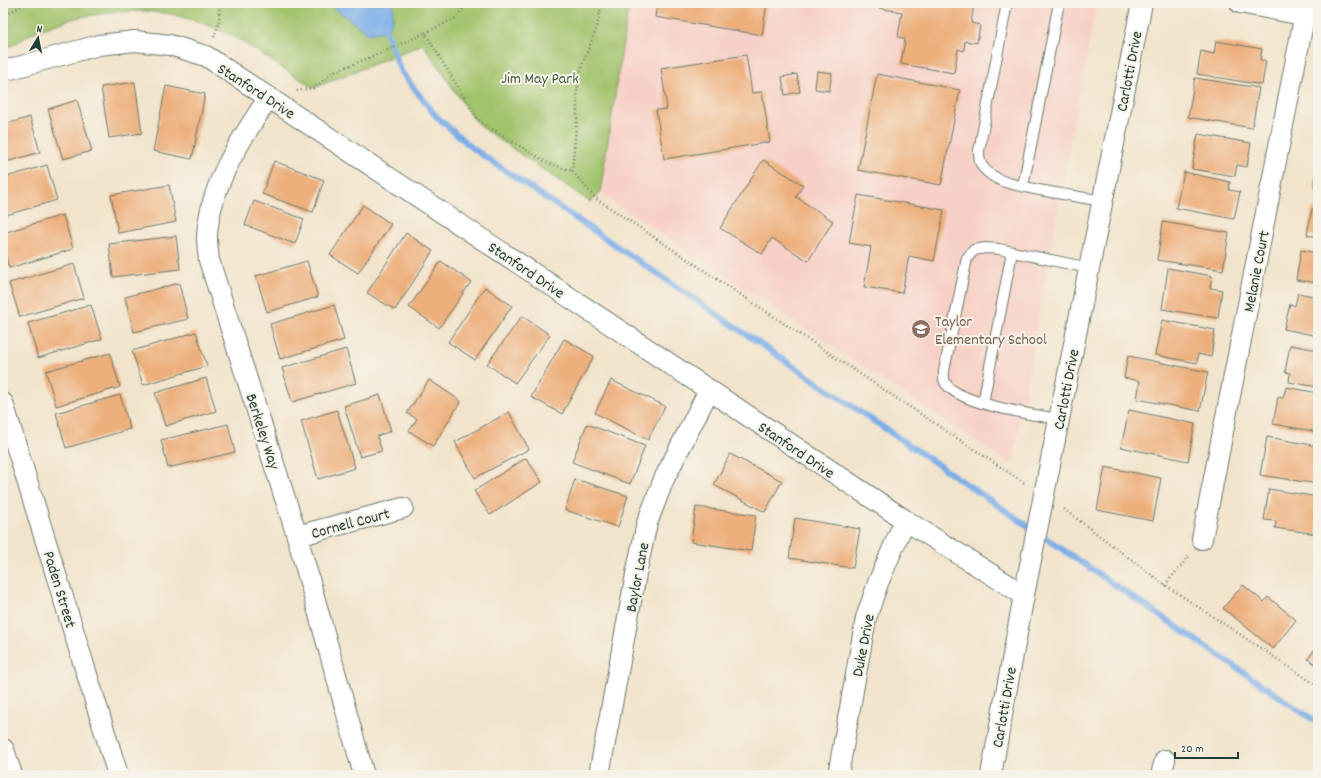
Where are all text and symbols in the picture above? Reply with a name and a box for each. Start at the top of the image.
north arrow [18,18,58,58]
text: N [35,22,44,39]
street label: Carlotti Drive [1111,29,1150,114]
street label: Stanford Drive [212,58,299,126]
park label: Jim May Park [501,68,579,91]
street label: Melanie Court [1238,229,1277,314]
street label: Stanford Drive [482,237,569,305]
place label: Taylor Elementary School [935,311,1047,352]
school or university icon: Taylor Elementary School [910,318,932,340]
street label: Carlotti Drive [1048,347,1087,432]
street label: Berkeley Way [239,391,285,473]
street label: Stanford Drive [752,417,839,485]
street label: Cornell Court [309,503,393,546]
street label: Baylor Lane [620,541,656,614]
street label: Paden Street [36,548,81,631]
street label: Duke Drive [847,612,882,679]
street label: Carlotti Drive [987,665,1024,750]
scale bar [1175,734,1238,760]
text: 20 m [1181,741,1204,758]

